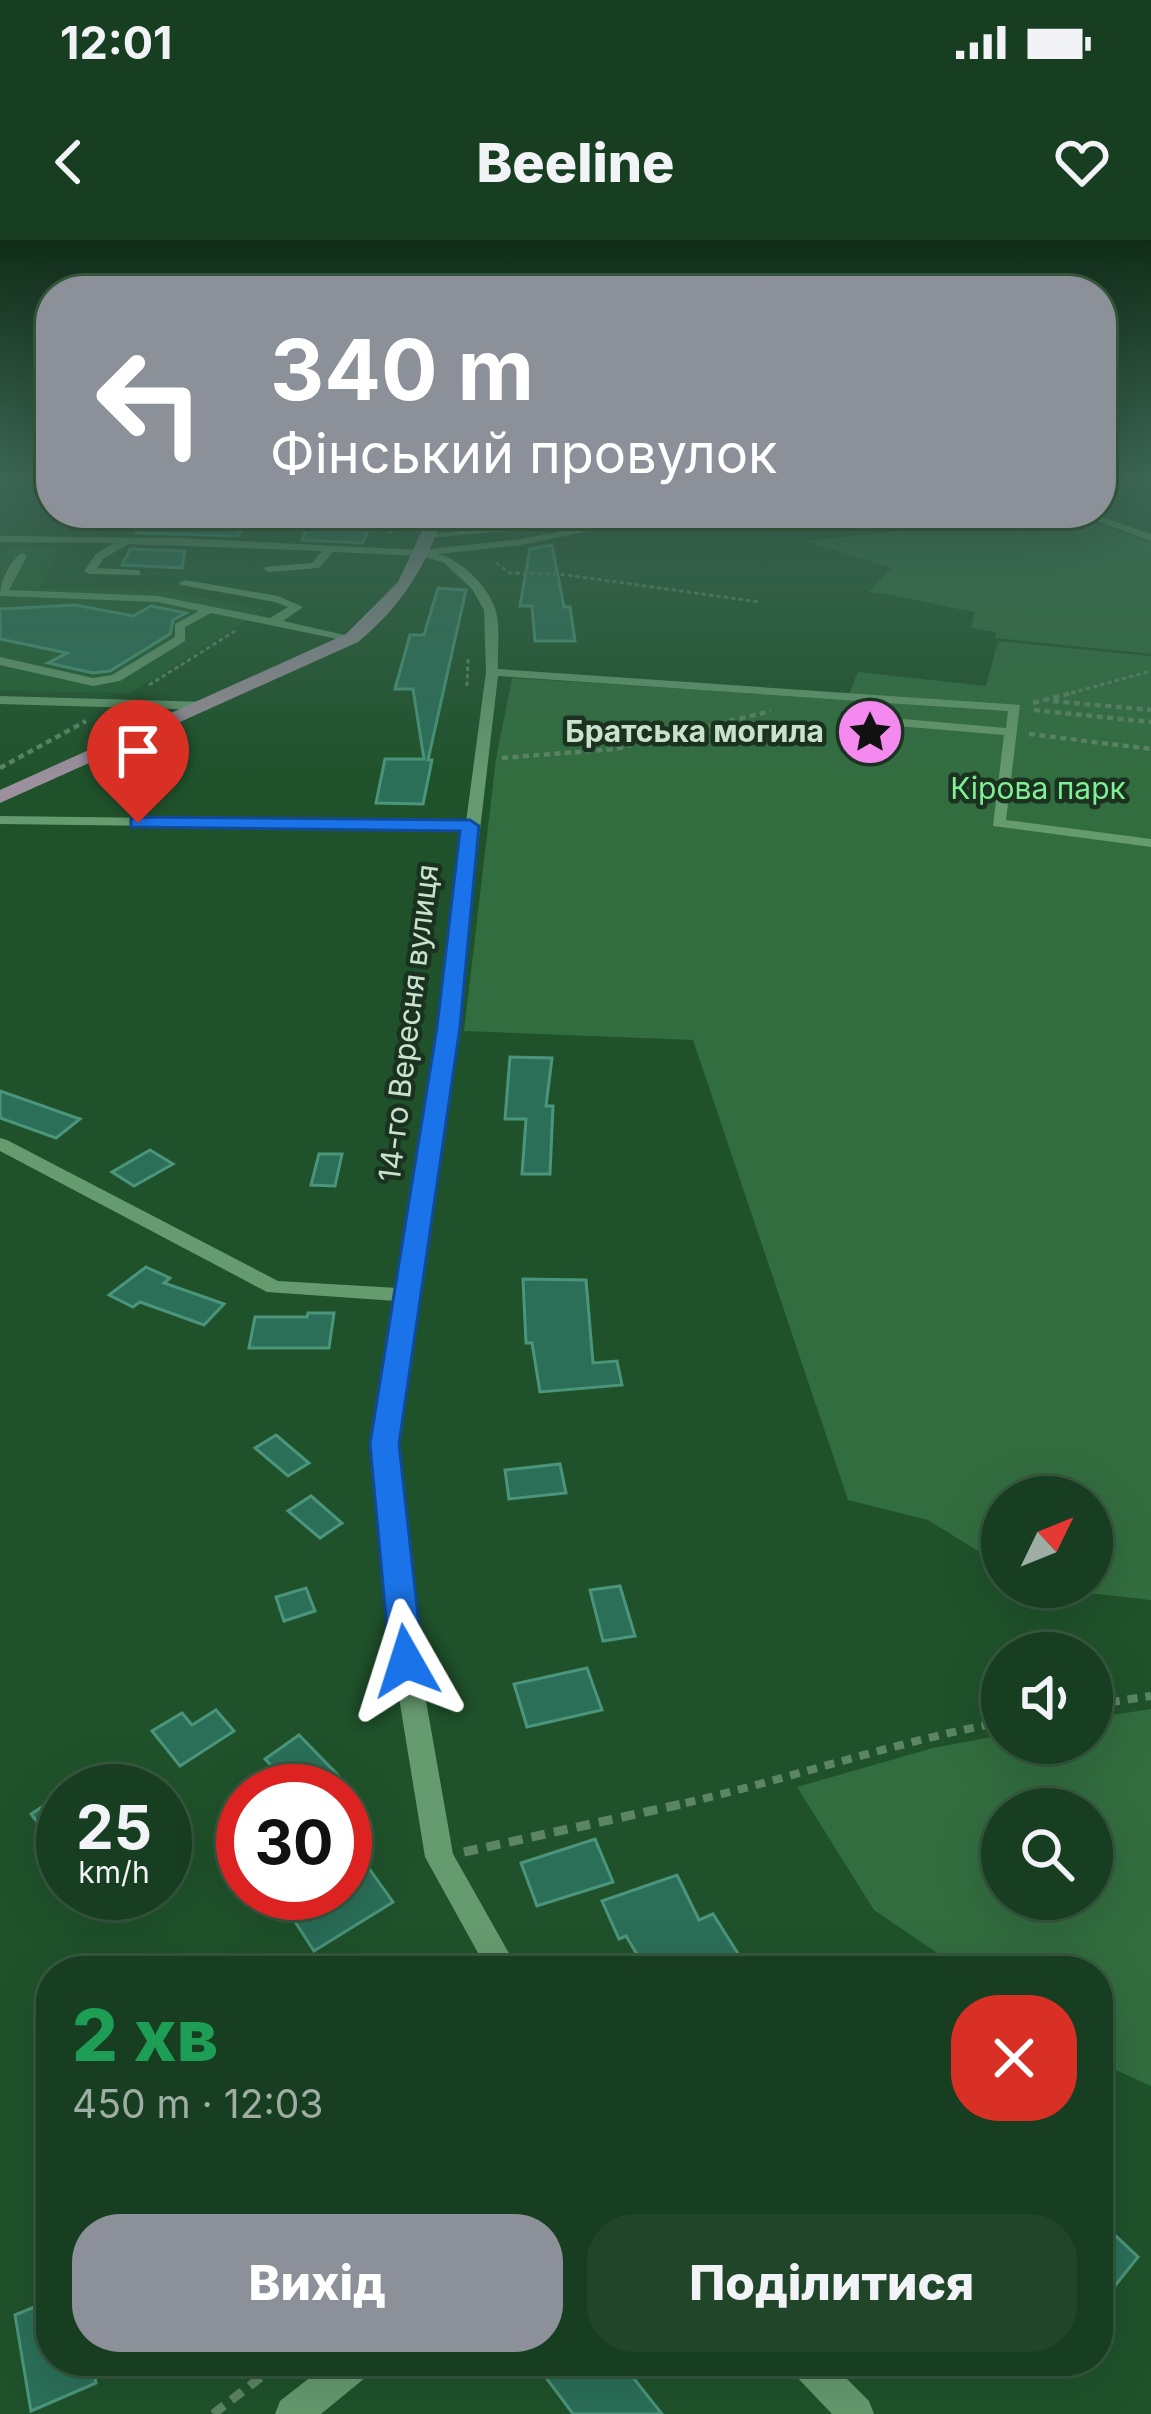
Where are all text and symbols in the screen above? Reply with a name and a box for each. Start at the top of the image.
text: 12:01 [60,15,173,70]
icon: back [36,129,102,195]
icon: heart [1049,129,1115,195]
text: Beeline [476,130,675,195]
text: 340 m [270,319,534,420]
icon: left [72,324,228,480]
text: Фінський провулок [270,421,777,486]
place icon: Братська могила [835,697,905,767]
pin [87,700,189,823]
place label: Братська могила [565,713,824,749]
icon: arrive [105,718,171,784]
park label: Кірова парк [950,770,1126,806]
street label: 14-го Вересня вулиця [371,862,445,1184]
north arrow [981,1476,1113,1608]
map controls [981,1476,1113,1920]
position arrow [343,1598,469,1724]
button: sound [981,1632,1113,1764]
speed limit sign: 30 [216,1764,372,1920]
button: search [981,1788,1113,1920]
text: 25 [76,1791,152,1863]
text: km/h [78,1854,150,1890]
text: 2 хв [72,1991,218,2078]
button: close [951,1995,1077,2121]
text: 450 m · 12:03 [72,2080,323,2127]
button: Вихід [72,2214,563,2352]
button: Поділитися [587,2214,1077,2352]

